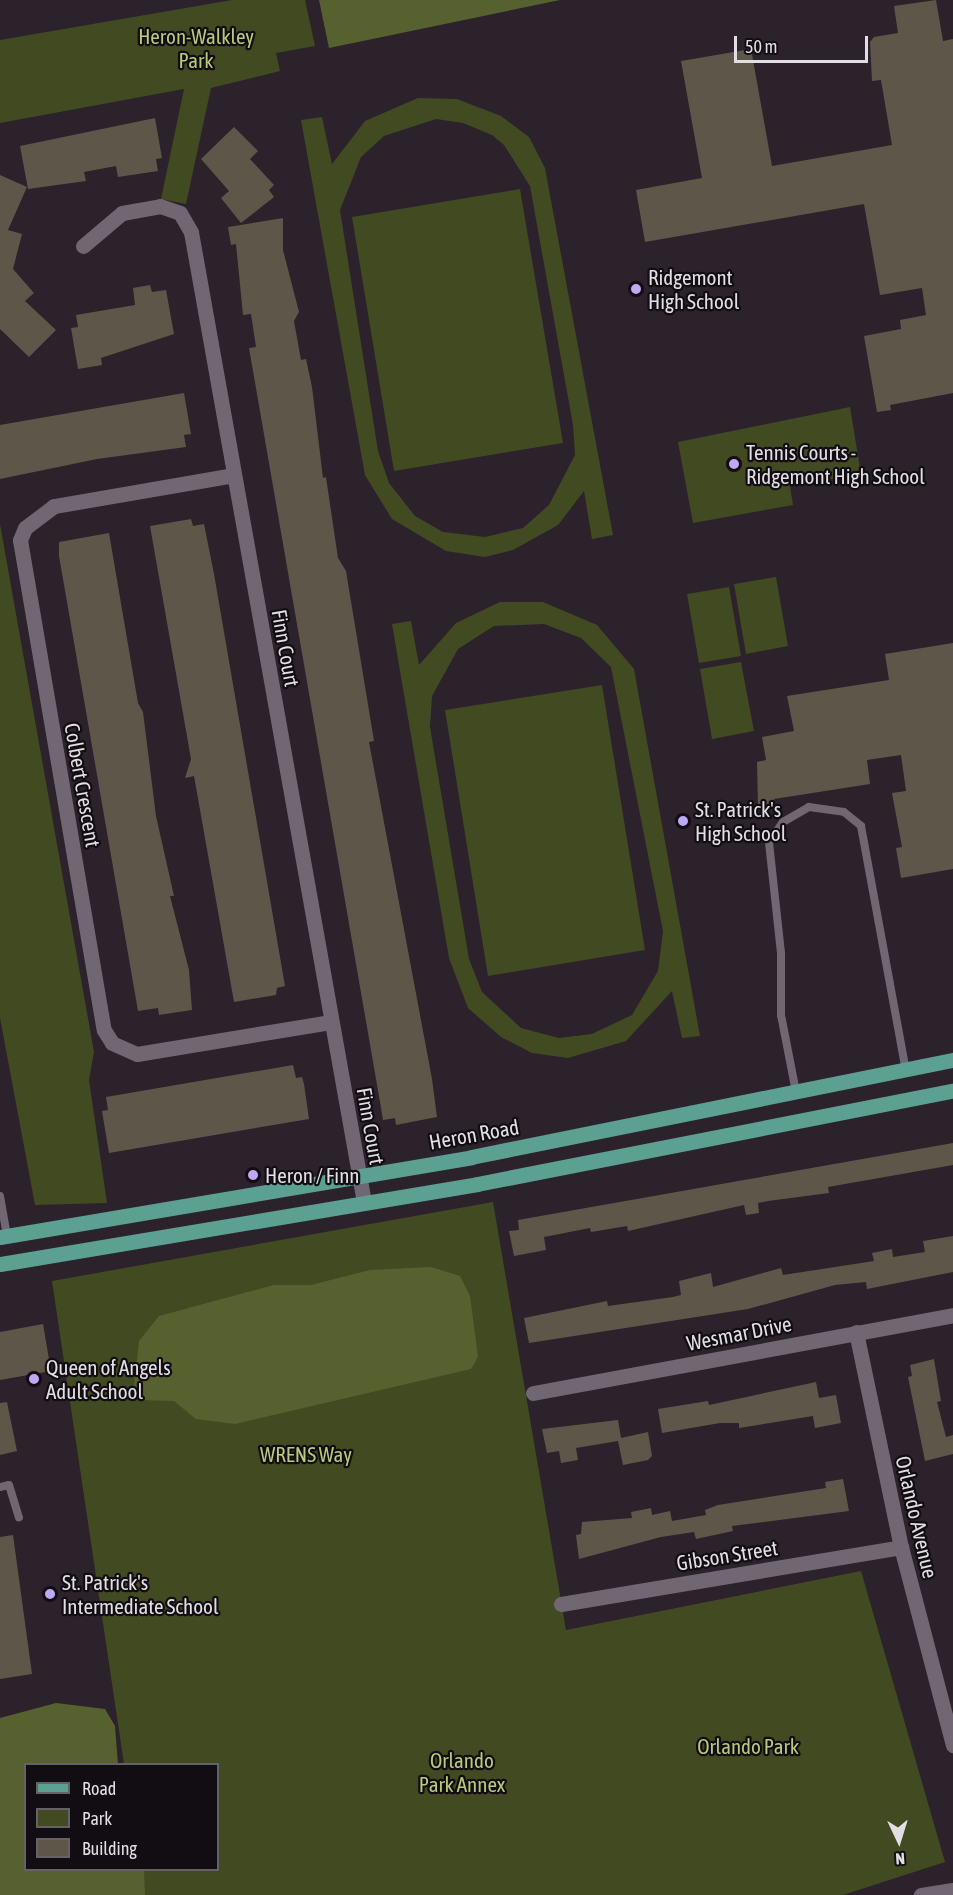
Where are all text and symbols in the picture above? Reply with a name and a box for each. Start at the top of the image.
park label: Heron-Walkley Park [138,23,254,73]
scale bar [737,24,870,62]
text: 50 m [745,36,777,57]
place label: Ridgemont High School [648,264,739,314]
marker: Ridgemont High School [629,282,643,296]
place label: Tennis Courts - Ridgemont High School [746,439,925,489]
marker: Tennis Courts - Ridgemont High School [727,457,741,471]
street label: Finn Court [267,607,305,689]
street label: Colbert Crescent [60,721,106,849]
place label: St. Patrick's High School [695,796,786,846]
marker: St. Patrick's High School [676,814,690,828]
street label: Finn Court [352,1085,390,1167]
street label: Heron Road [427,1114,521,1154]
place label: Heron / Finn [265,1162,359,1188]
marker: Heron / Finn [246,1168,260,1182]
street label: Wesmar Drive [684,1310,794,1356]
place label: Queen of Angels Adult School [46,1354,171,1404]
marker: Queen of Angels Adult School [27,1372,41,1386]
park label: WRENS Way [260,1441,352,1467]
street label: Orlando Avenue [891,1453,943,1581]
street label: Gibson Street [674,1535,780,1575]
place label: St. Patrick's Intermediate School [62,1569,219,1619]
marker: St. Patrick's Intermediate School [43,1587,57,1601]
park label: Orlando Park [697,1733,799,1759]
park label: Orlando Park Annex [419,1747,505,1797]
legend [24,1763,219,1871]
text: Road [82,1778,116,1799]
text: Park [82,1808,112,1829]
north arrow [869,1811,929,1871]
text: Building [82,1838,137,1859]
text: N [895,1850,906,1868]

